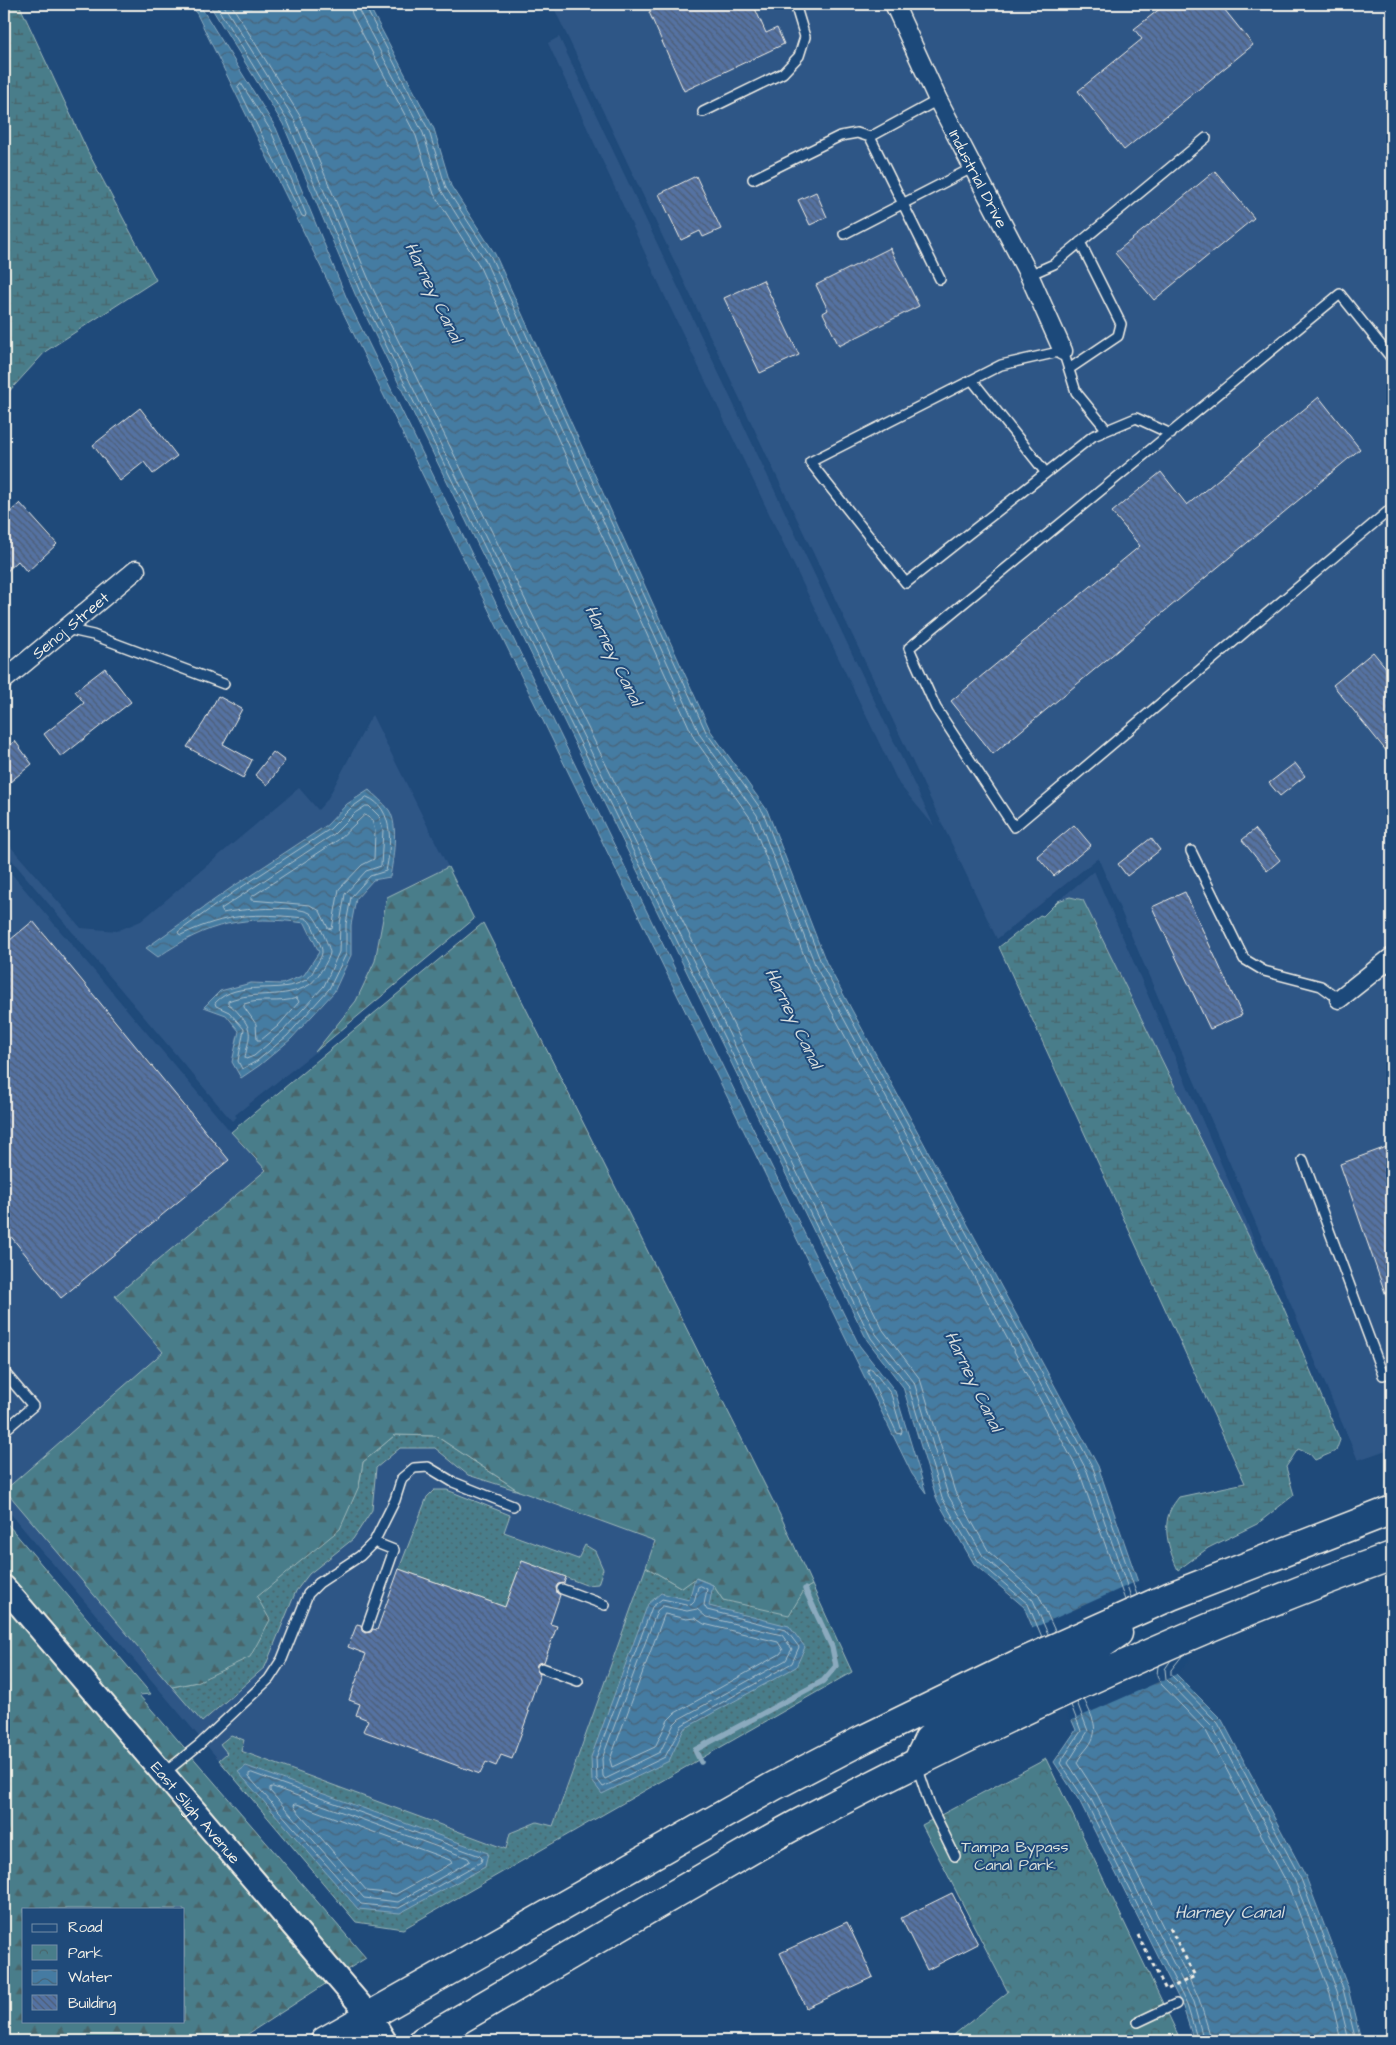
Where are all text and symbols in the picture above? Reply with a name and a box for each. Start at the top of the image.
street label: Industrial Drive [943,126,1013,232]
water label: Harney Canal [398,238,470,349]
street label: Senoj Street [27,587,114,664]
water label: Harney Canal [578,601,650,712]
water label: Harney Canal [758,964,830,1075]
water label: Harney Canal [938,1327,1010,1438]
street label: East Sligh Avenue [145,1757,246,1869]
park label: Tampa Bypass Canal Park [961,1836,1069,1876]
water label: Harney Canal [1175,1900,1286,1926]
legend [22,1908,185,2022]
text: Road [68,1917,103,1938]
text: Park [68,1943,103,1964]
text: Water [68,1967,112,1988]
text: Building [68,1993,116,2015]

